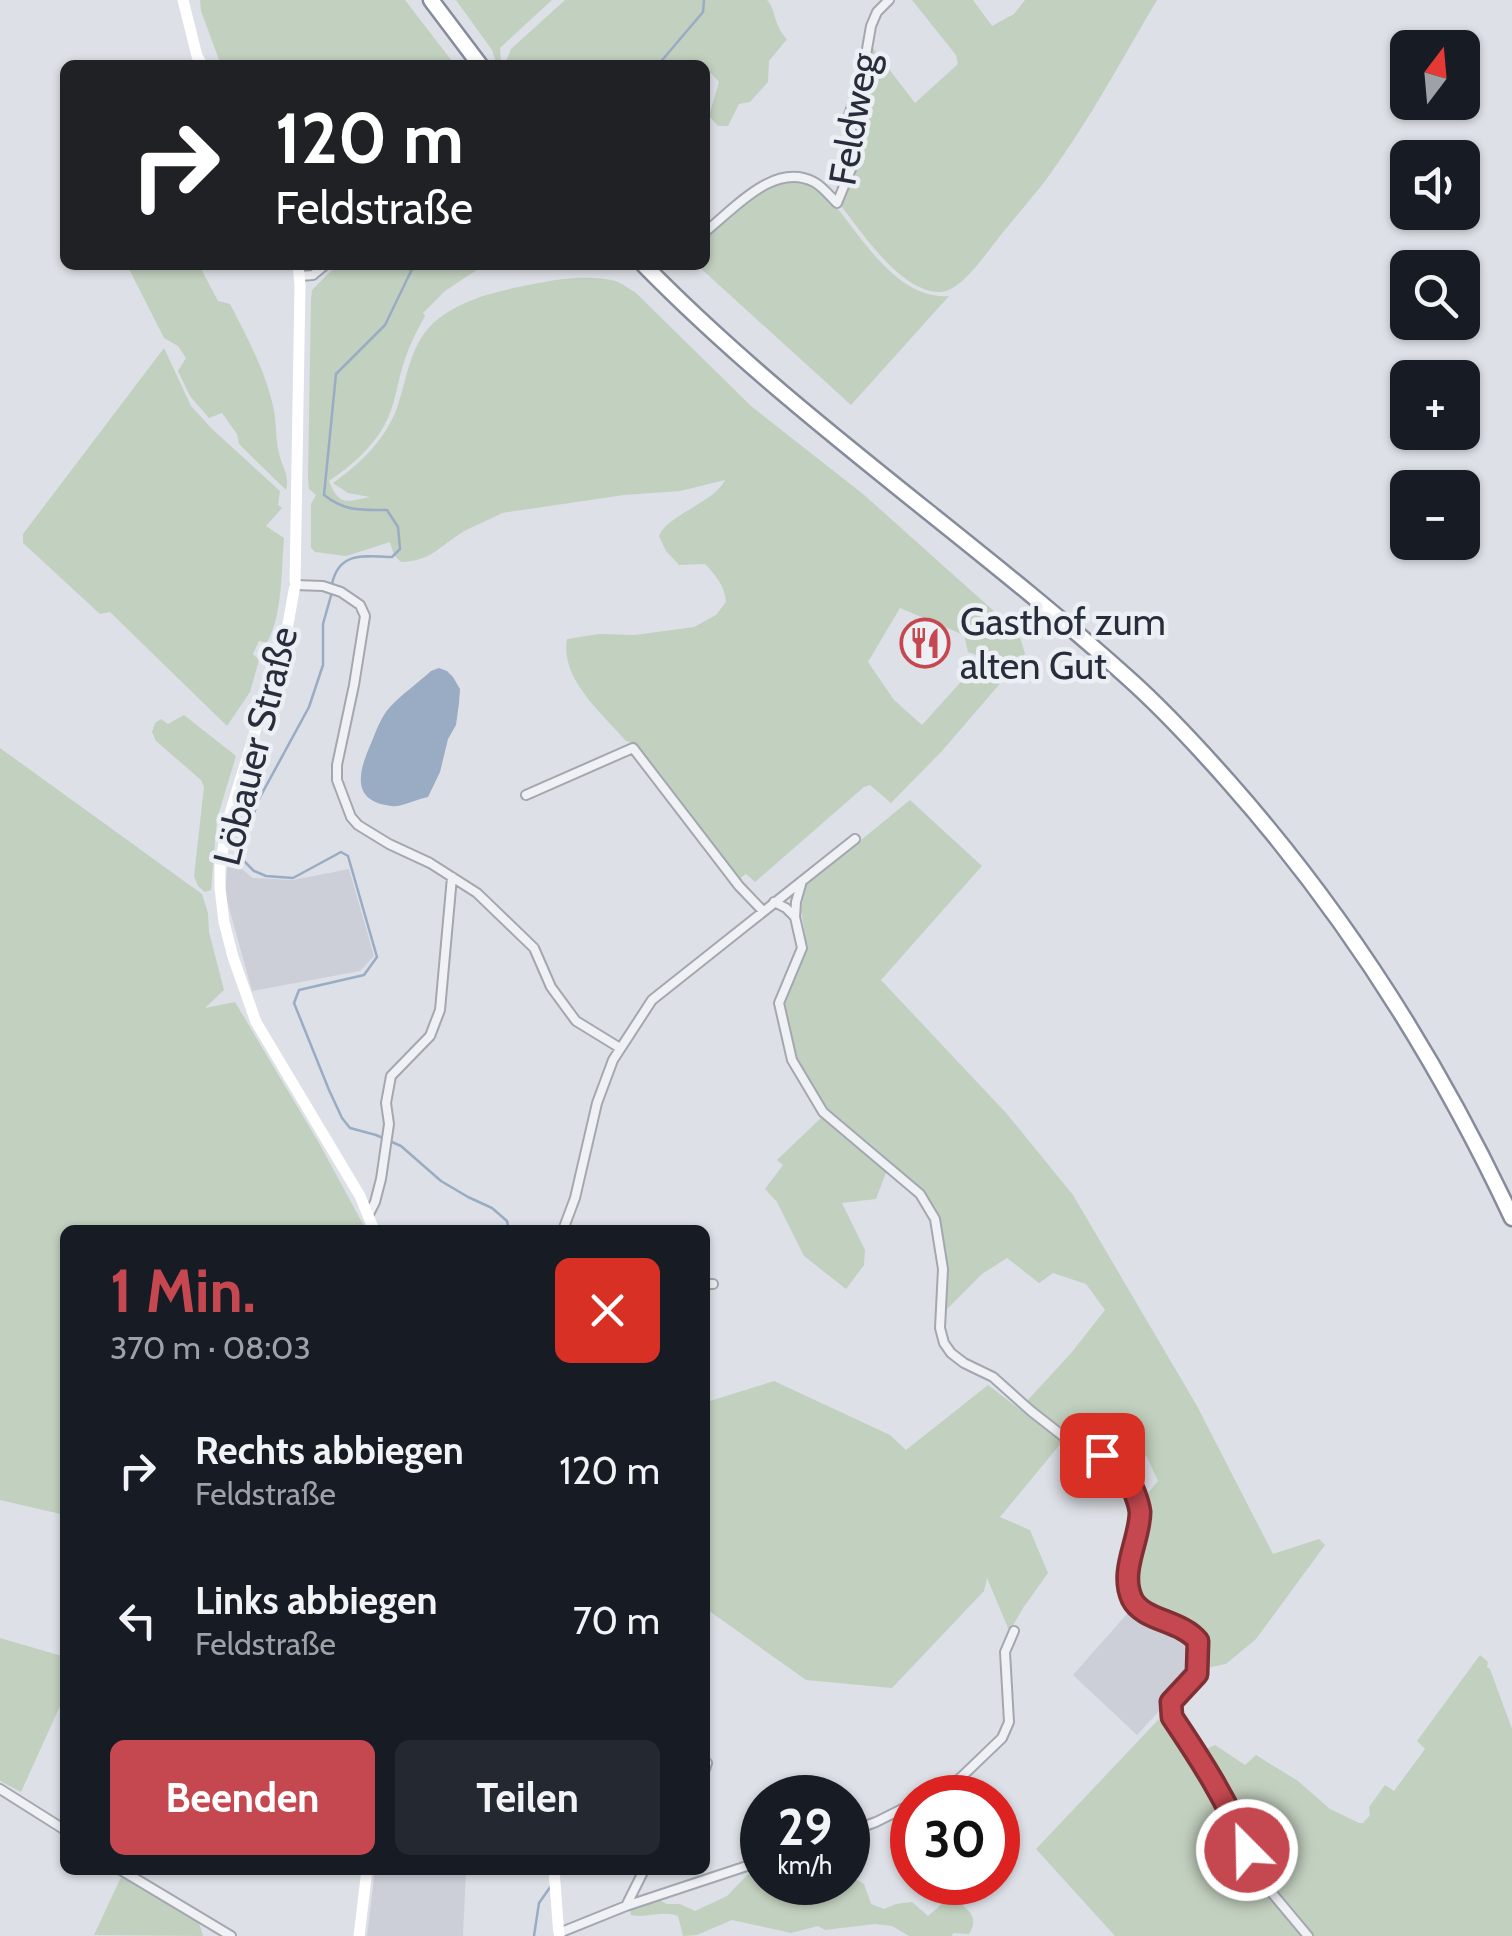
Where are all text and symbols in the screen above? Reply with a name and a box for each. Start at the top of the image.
north arrow [1390,30,1480,120]
map controls [1390,30,1480,560]
street label: Feldweg [818,48,888,189]
text: 120 m [275,95,464,181]
icon: right [110,100,240,230]
button: sound [1390,140,1480,230]
text: Feldstraße [275,181,473,235]
button: search [1390,250,1480,340]
button: + [1390,360,1480,450]
button: − [1390,470,1480,560]
place label: Gasthof zum alten Gut [960,598,1166,689]
restaurant icon: Gasthof zum alten Gut [899,617,951,669]
street label: Löbauer Straße [203,622,307,870]
text: 1 Min. [110,1254,256,1327]
button: close [555,1258,660,1363]
text: 370 m · 08:03 [110,1328,311,1367]
pin [1060,1413,1145,1498]
text: Rechts abbiegen [195,1427,464,1474]
icon: arrive [1075,1428,1130,1483]
icon: right [110,1443,165,1498]
text: 120 m [559,1447,660,1494]
text: Feldstraße [195,1474,336,1513]
text: Links abbiegen [195,1577,438,1624]
icon: left [110,1593,165,1648]
text: 70 m [573,1597,660,1644]
text: Feldstraße [195,1624,336,1663]
button: Beenden [110,1740,375,1855]
button: Teilen [395,1740,660,1855]
speed limit sign: 30 [890,1775,1020,1905]
text: 29 [778,1797,832,1858]
position arrow [1195,1798,1299,1902]
text: km/h [778,1850,832,1880]

